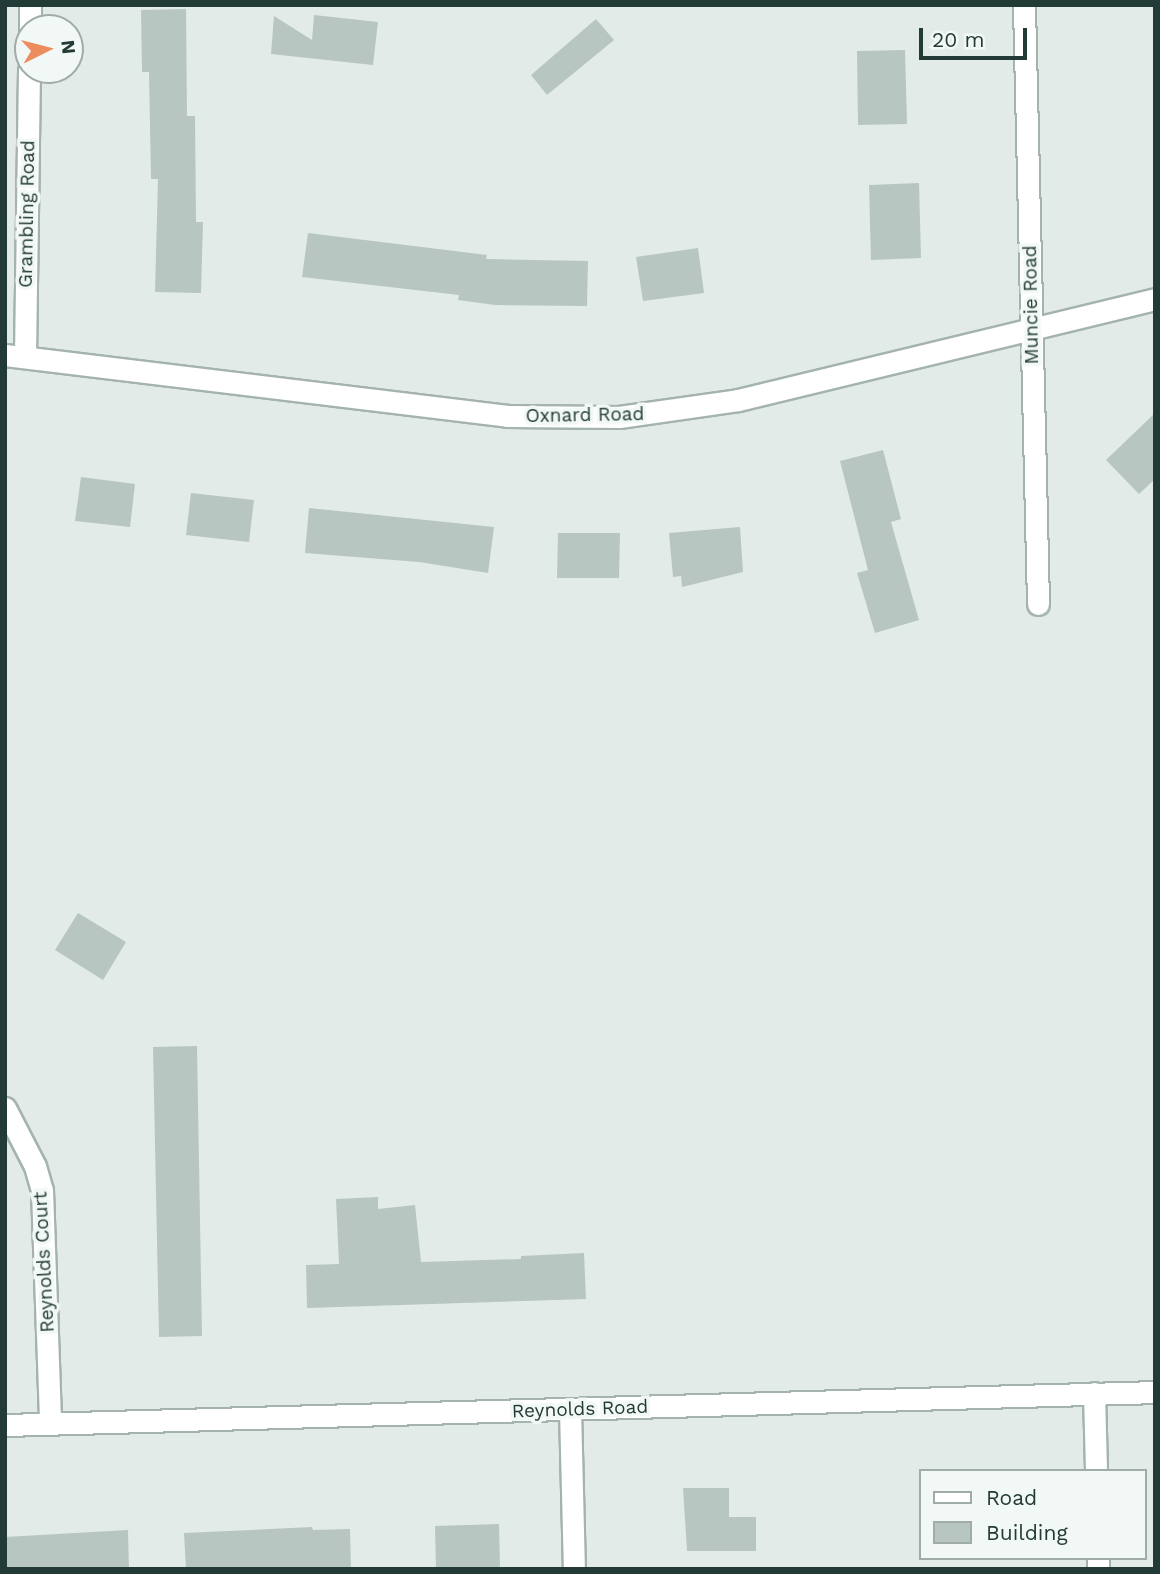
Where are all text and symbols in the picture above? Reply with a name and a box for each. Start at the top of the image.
north arrow [14,14,84,84]
scale bar [922,14,1030,58]
text: 20 m [932,27,984,52]
text: N [56,39,81,55]
street label: Grambling Road [14,140,40,288]
street label: Muncie Road [1019,245,1043,365]
street label: Oxnard Road [525,403,645,427]
street label: Reynolds Court [29,1191,59,1333]
street label: Reynolds Road [511,1395,649,1423]
legend [918,1469,1146,1560]
text: Road [986,1485,1037,1510]
text: Building [986,1520,1068,1545]

